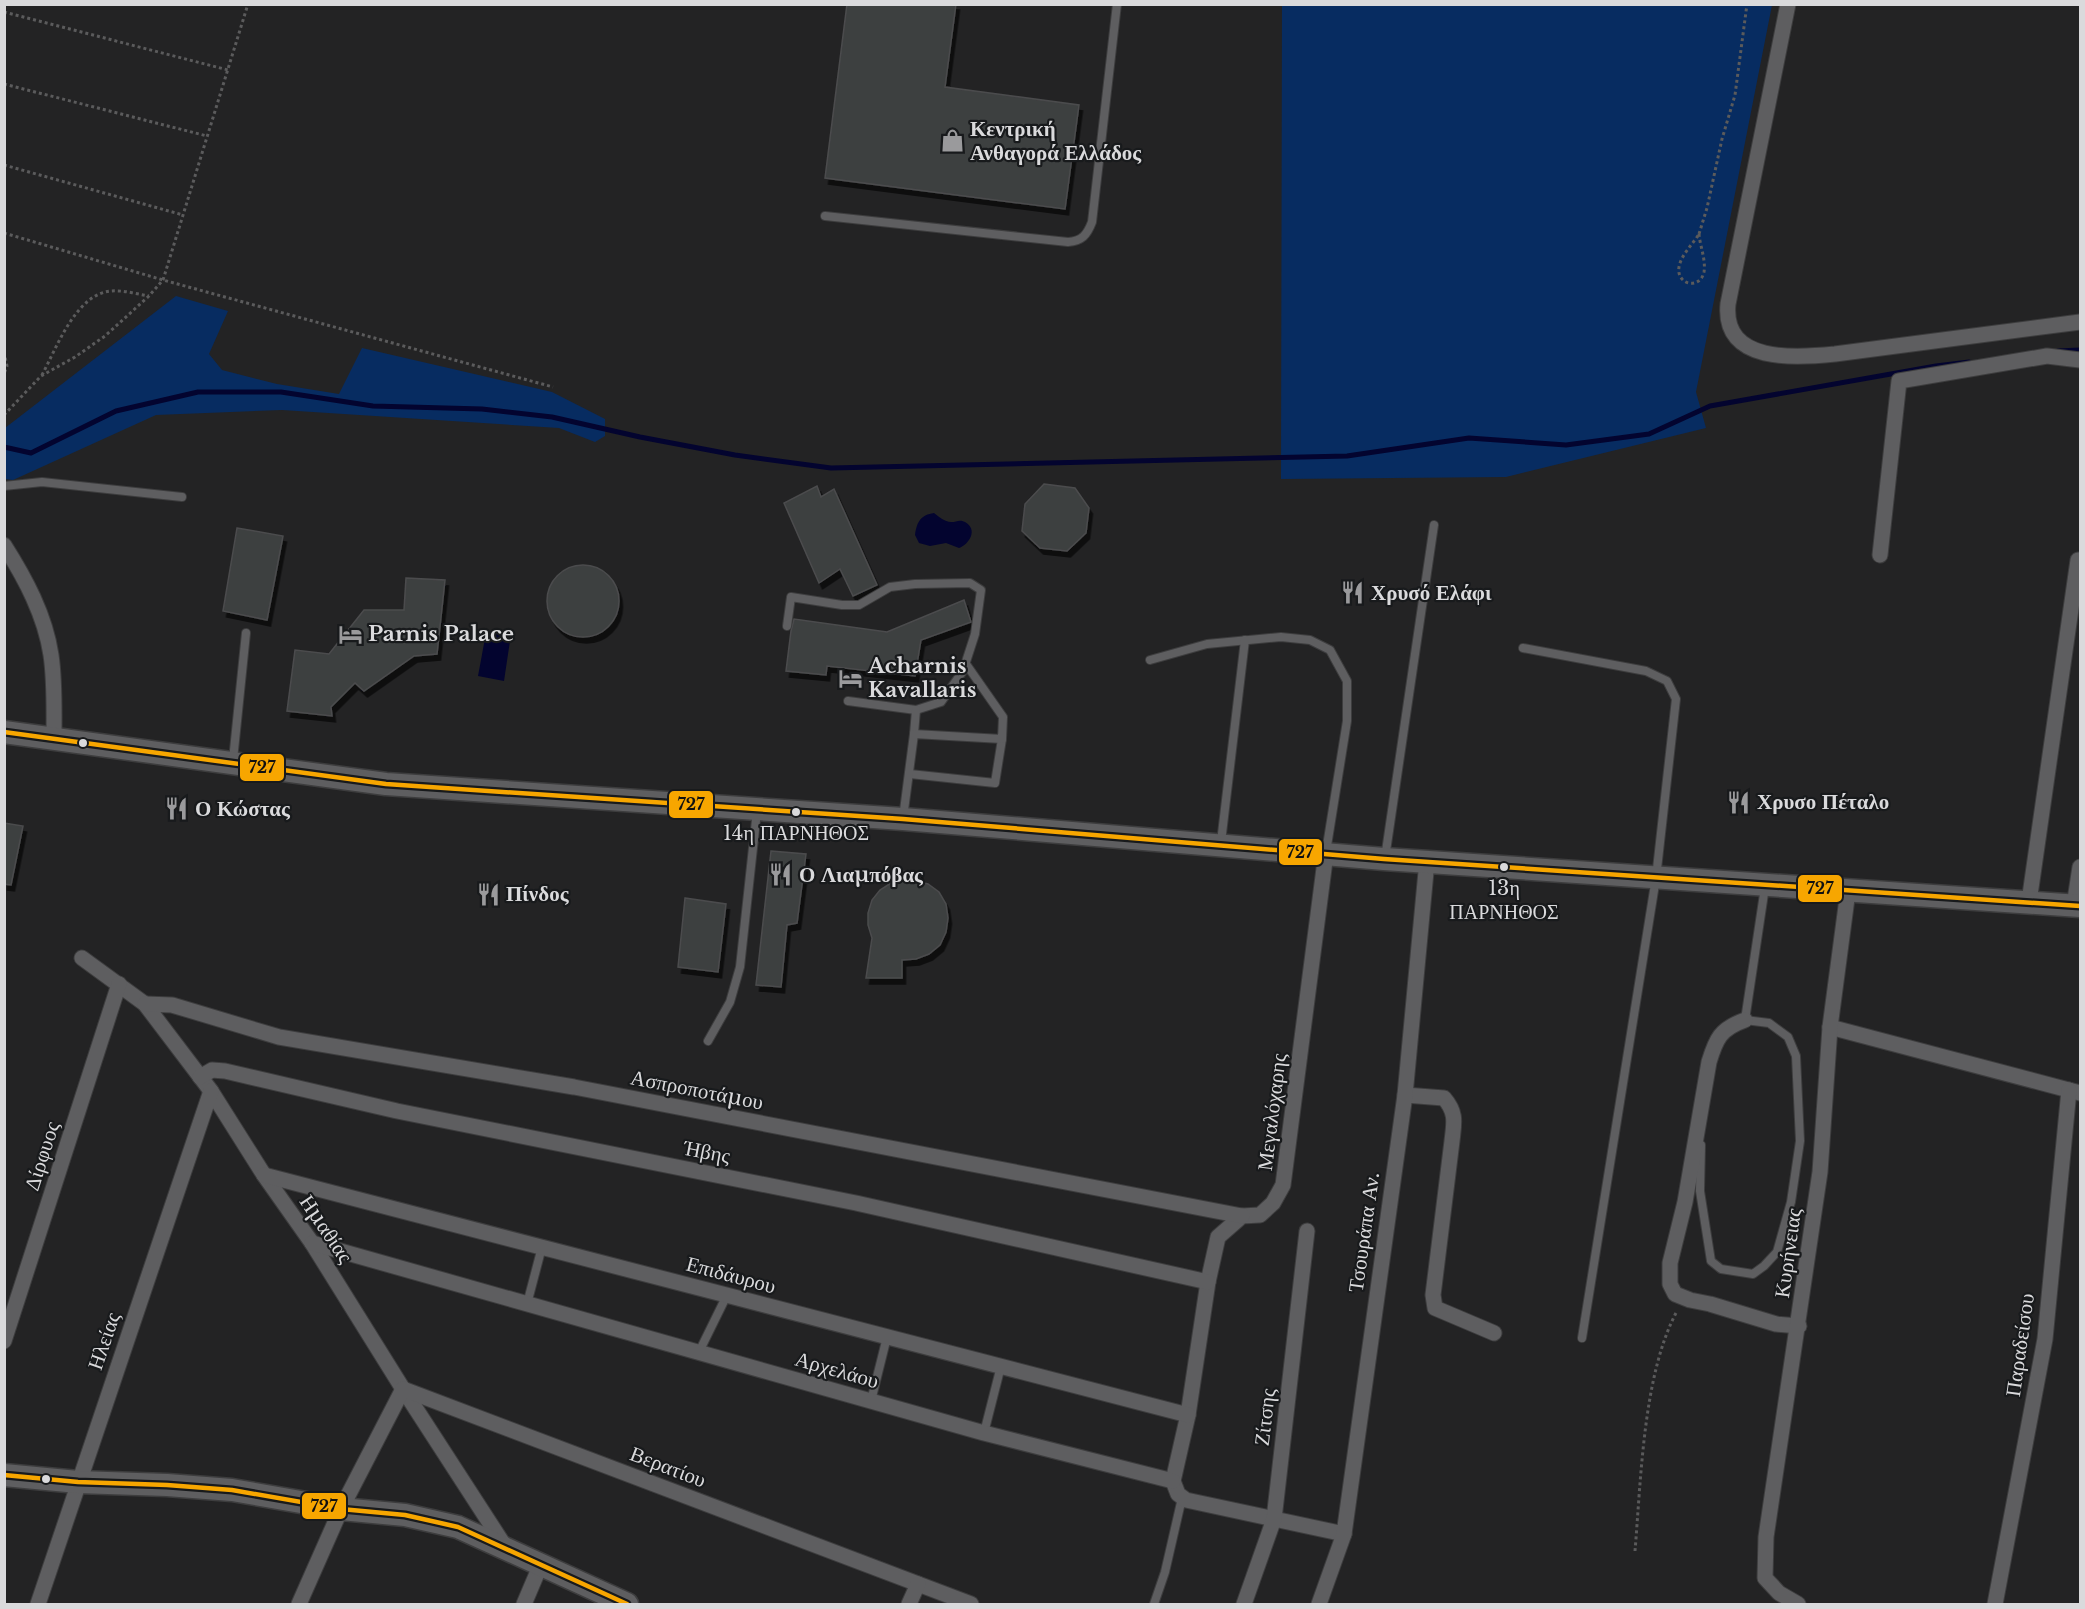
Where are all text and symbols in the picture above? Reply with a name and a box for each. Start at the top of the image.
place label: Κεντρική Ανθαγορά Ελλάδος [970,116,1142,166]
shop icon: Κεντρική Ανθαγορά Ελλάδος [939,128,965,154]
restaurant icon: Χρυσό Ελάφι [1340,580,1366,606]
place label: Χρυσό Ελάφι [1371,580,1492,606]
hotel icon: Parnis Palace [337,621,363,647]
place label: Parnis Palace [368,621,514,647]
place label: Acharnis Kavallaris [867,653,977,703]
hotel icon: Acharnis Kavallaris [837,665,863,691]
unlabelled marker [77,737,89,749]
line badge: 727 [239,753,285,782]
text: 727 [249,757,276,777]
restaurant icon: Χρυσο Πέταλο [1726,789,1752,815]
place label: Χρυσο Πέταλο [1757,789,1889,815]
line badge: 727 [668,790,714,819]
text: 727 [678,794,705,814]
restaurant icon: Ο Κώστας [164,796,190,822]
place label: Ο Κώστας [195,796,291,822]
marker: 14η ΠΑΡΝΗΘΟΣ [790,806,802,818]
place label: 14η ΠΑΡΝΗΘΟΣ [723,821,869,845]
line badge: 727 [1278,838,1323,866]
text: 727 [1287,842,1314,862]
marker: 13η ΠΑΡΝΗΘΟΣ [1498,861,1510,873]
restaurant icon: Ο Λιαμπόβας [768,862,794,888]
place label: Ο Λιαμπόβας [799,862,924,888]
line badge: 727 [1797,874,1843,903]
place label: 13η ΠΑΡΝΗΘΟΣ [1449,876,1559,924]
text: 727 [1807,878,1834,898]
restaurant icon: Πίνδος [475,881,501,907]
place label: Πίνδος [506,881,570,907]
street label: Μεγαλόχαρης [1252,1051,1292,1172]
street label: Ασπροποτάμου [628,1064,766,1116]
street label: Δίρφυος [19,1118,66,1194]
street label: Ήβης [680,1135,733,1169]
street label: Τσουράπα Αν. [1343,1170,1385,1294]
street label: Ημαθίας [294,1190,359,1268]
street label: Κυρήνειας [1769,1206,1807,1300]
street label: Επιδάυρου [683,1251,779,1299]
street label: Παραδείσου [2000,1292,2040,1398]
street label: Ηλείας [82,1308,126,1373]
street label: Αρχελάου [792,1346,882,1394]
street label: Ζίτσης [1249,1386,1281,1447]
street label: Βερατίου [626,1441,710,1493]
unlabelled marker [40,1473,52,1485]
line badge: 727 [301,1492,347,1520]
text: 727 [311,1496,338,1516]

